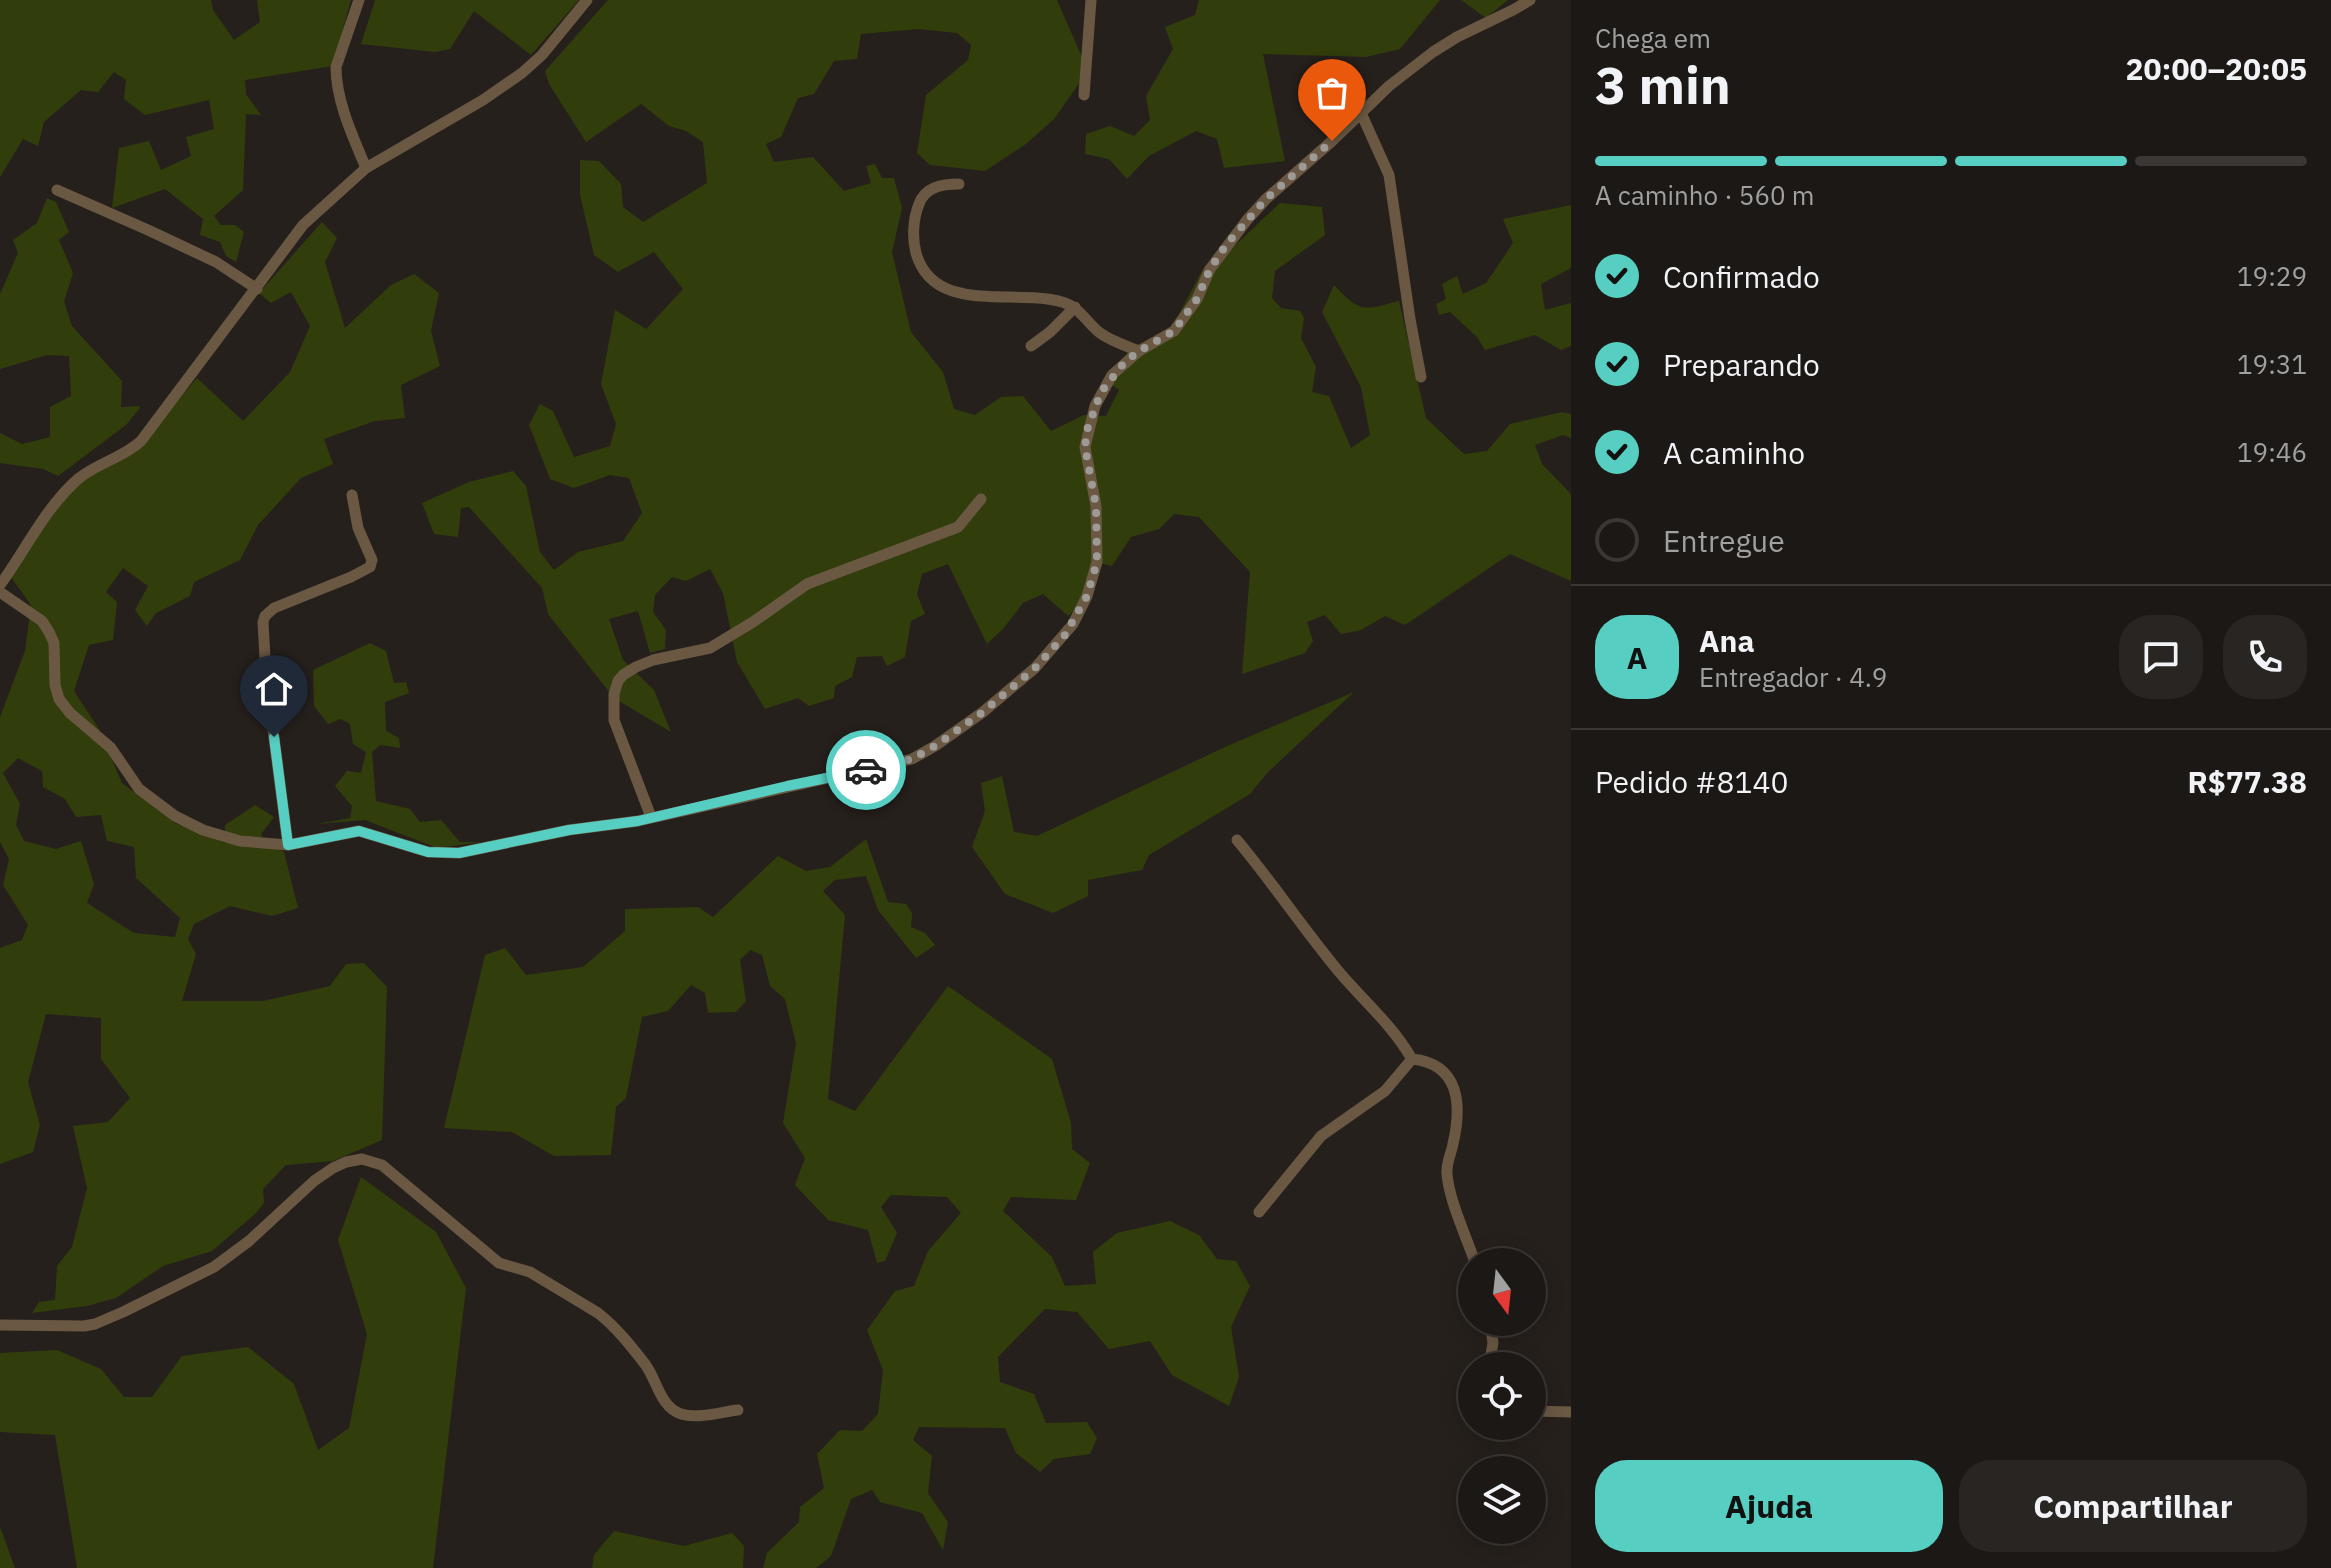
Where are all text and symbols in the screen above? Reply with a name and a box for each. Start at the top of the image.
text: Chega em [1595,21,1711,55]
text: 20:00–20:05 [2126,49,2307,88]
text: 3 min [1595,51,1731,118]
pin [1298,59,1366,141]
icon: bag [1310,71,1354,115]
text: A caminho · 560 m [1595,178,1814,212]
icon: check [1595,254,1639,298]
text: Confirmado [1663,257,1820,296]
text: 19:29 [2237,259,2307,293]
icon: check [1595,342,1639,386]
text: Preparando [1663,345,1820,384]
text: 19:31 [2237,347,2307,381]
icon: check [1595,430,1639,474]
text: A caminho [1663,433,1805,472]
text: 19:46 [2237,435,2307,469]
text: Entregue [1663,521,1785,560]
button: chat [2119,615,2203,699]
button: phone [2223,615,2307,699]
text: Ana [1699,621,1755,660]
text: A [1627,638,1647,677]
pin [240,655,308,737]
text: Entregador · 4.9 [1699,660,1887,694]
icon: home [252,667,296,711]
courier [826,730,906,810]
icon: car [844,748,888,792]
text: Pedido #8140 [1595,762,1789,801]
text: R$77.38 [2187,762,2307,801]
north arrow [1458,1248,1546,1336]
map controls [1458,1248,1546,1544]
button: locate [1458,1352,1546,1440]
button: layers [1458,1456,1546,1544]
button: Ajuda [1595,1460,1943,1552]
button: Compartilhar [1959,1460,2307,1552]

